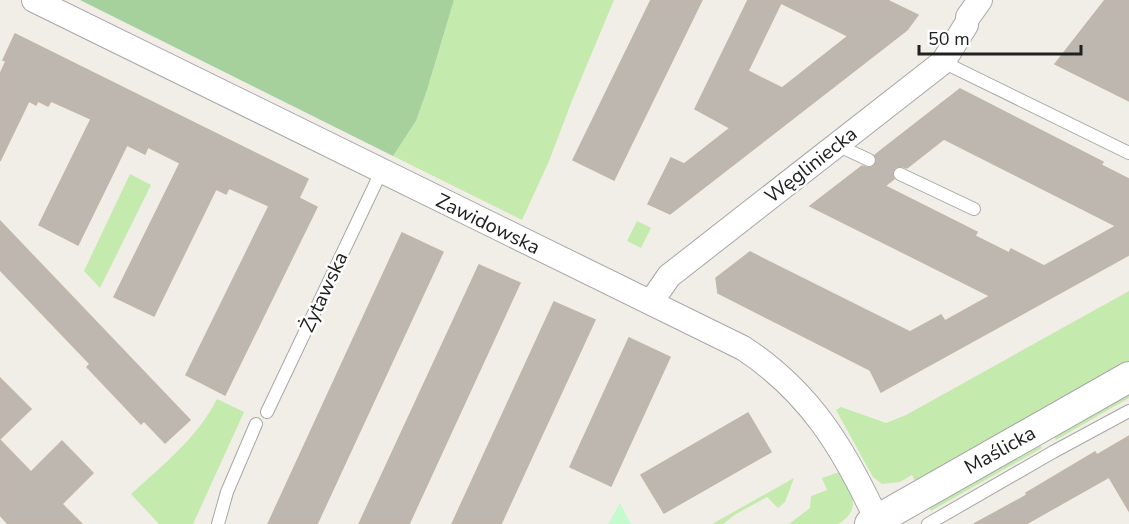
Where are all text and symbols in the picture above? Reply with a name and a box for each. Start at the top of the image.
scale bar [919,18,1081,56]
text: 50 m [928,27,970,51]
street label: Węgliniecka [759,120,863,210]
street label: Zawidowska [431,187,545,261]
street label: Żytawska [294,247,354,337]
street label: Maślicka [960,419,1040,481]

